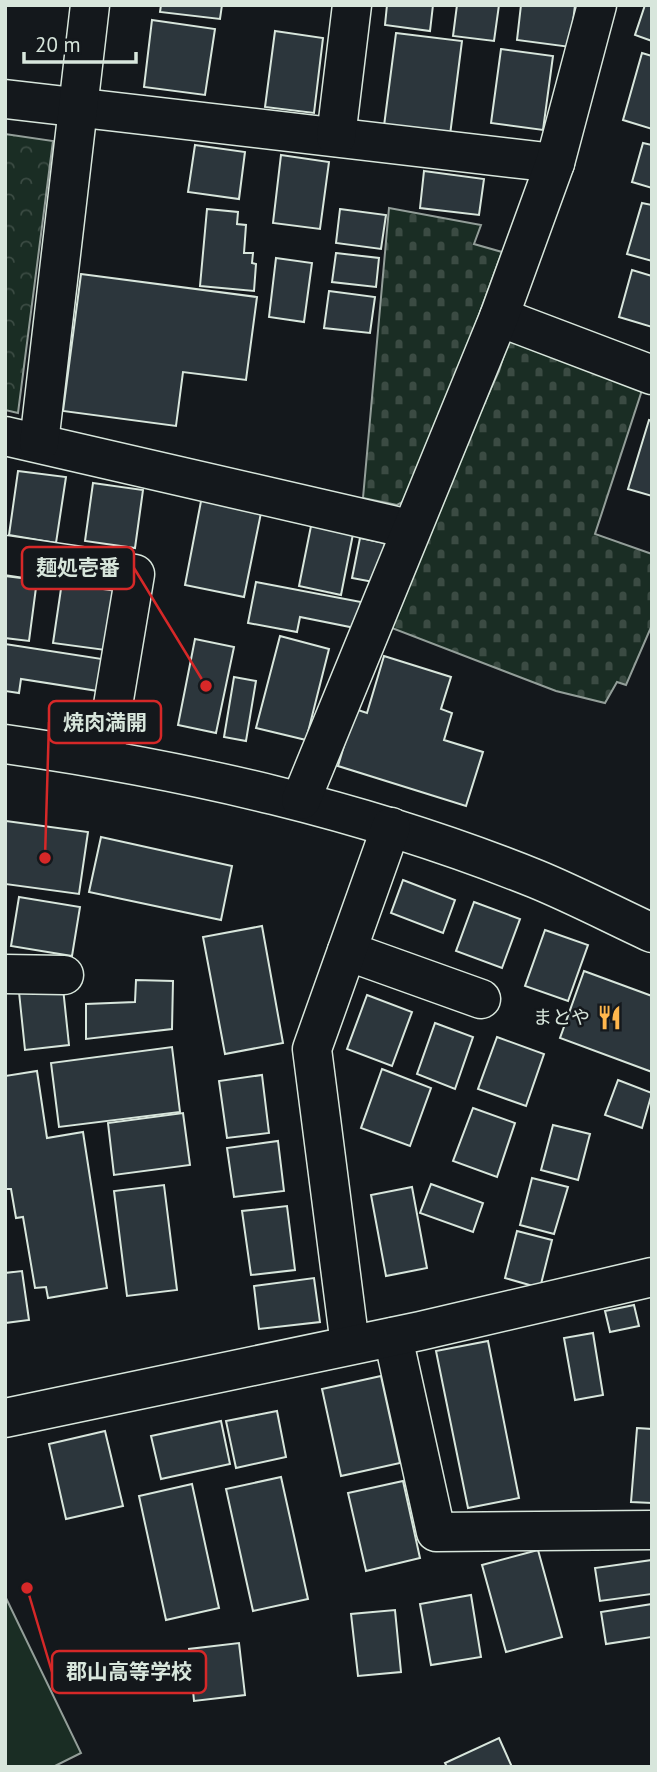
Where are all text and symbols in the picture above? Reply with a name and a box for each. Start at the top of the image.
scale bar [24,21,136,65]
text: 20 m [35,31,81,58]
callout: 麺処壱番 [22,547,134,589]
text: 麺処壱番 [36,554,120,581]
callout: 焼肉満開 [49,701,161,743]
text: 焼肉満開 [63,709,147,736]
restaurant icon: まとや [596,1003,624,1031]
place label: まとや [533,1005,590,1029]
callout: 郡山高等学校 [52,1651,206,1693]
text: 郡山高等学校 [66,1658,192,1685]

